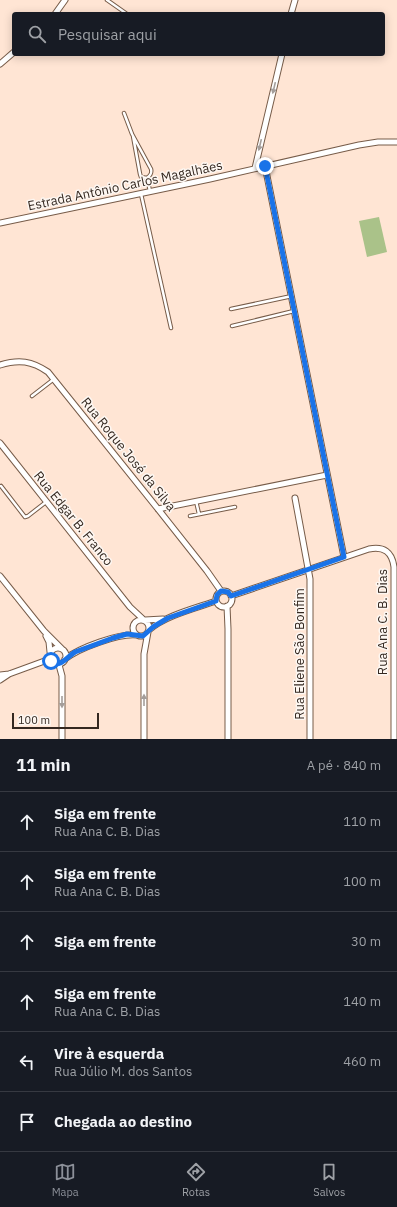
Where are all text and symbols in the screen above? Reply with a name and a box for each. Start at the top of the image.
search box [12,12,385,56]
icon: search [26,23,48,45]
text: Pesquisar aqui [58,25,157,44]
one-way arrow [270,82,276,94]
one-way arrow [257,140,263,152]
street label: Estrada Antônio Carlos Magalhães [26,157,224,214]
route end [256,157,274,175]
street label: Rua Roque José da Silva [77,394,180,515]
street label: Rua Edgar B. Franco [30,467,117,569]
street label: Rua Ana C. B. Dias [374,569,391,675]
street label: Rua Eliene São Bonfim [291,588,308,720]
route start [42,652,60,670]
one-way arrow [141,693,147,706]
one-way arrow [59,696,65,709]
scale bar [12,711,99,730]
text: 100 m [18,713,50,727]
text: 11 min [16,754,71,776]
text: A pé · 840 m [307,757,381,774]
text: Siga em frente [54,804,156,823]
icon: ahead [16,811,38,833]
text: 110 m [343,813,381,830]
text: Rua Ana C. B. Dias [54,823,160,840]
text: Siga em frente [54,864,156,883]
icon: ahead [16,871,38,893]
text: 100 m [343,873,381,890]
text: Rua Ana C. B. Dias [54,883,160,900]
icon: ahead [16,931,38,953]
text: Siga em frente [54,932,156,951]
text: 30 m [351,933,381,950]
text: Siga em frente [54,984,156,1003]
icon: ahead [16,991,38,1013]
text: 140 m [343,993,381,1010]
text: Rua Ana C. B. Dias [54,1003,160,1020]
text: Vire à esquerda [54,1044,164,1063]
icon: left [16,1051,38,1073]
text: 460 m [343,1053,381,1070]
text: Rua Júlio M. dos Santos [54,1063,192,1080]
icon: arrive [16,1111,38,1133]
text: Chegada ao destino [54,1112,192,1131]
tab: Mapa [52,1161,79,1199]
tab: Rotas [182,1161,210,1199]
tab: Salvos [313,1161,345,1199]

